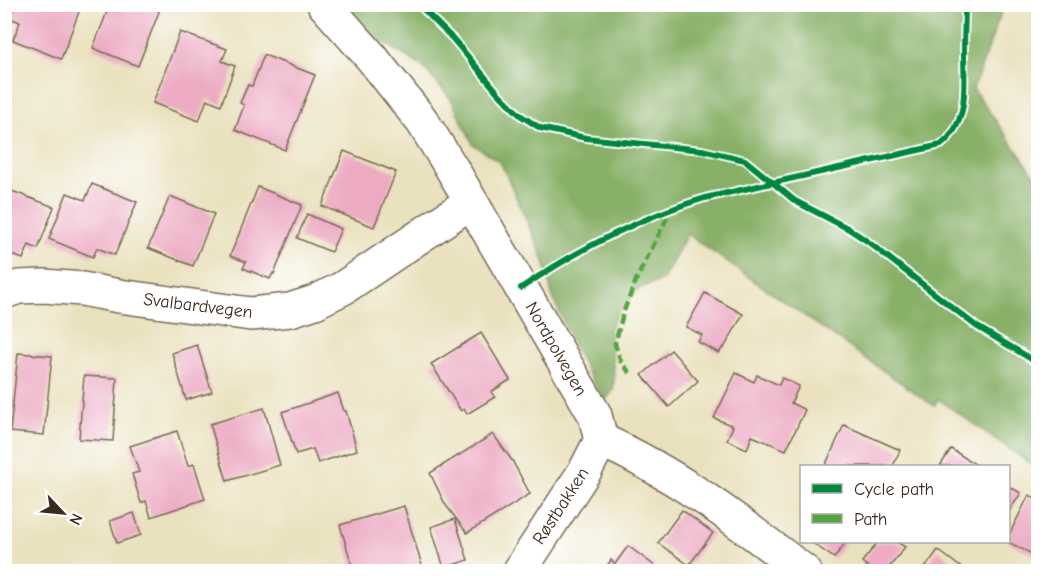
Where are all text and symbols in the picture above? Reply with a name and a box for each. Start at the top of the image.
street label: Svalbardvegen [142,289,254,323]
street label: Nordpolvegen [521,298,591,400]
street label: Røstbakken [528,464,594,548]
legend [800,465,1010,543]
text: Cycle path [854,479,934,500]
north arrow [33,483,93,543]
text: Path [854,509,887,530]
text: N [65,511,86,528]

